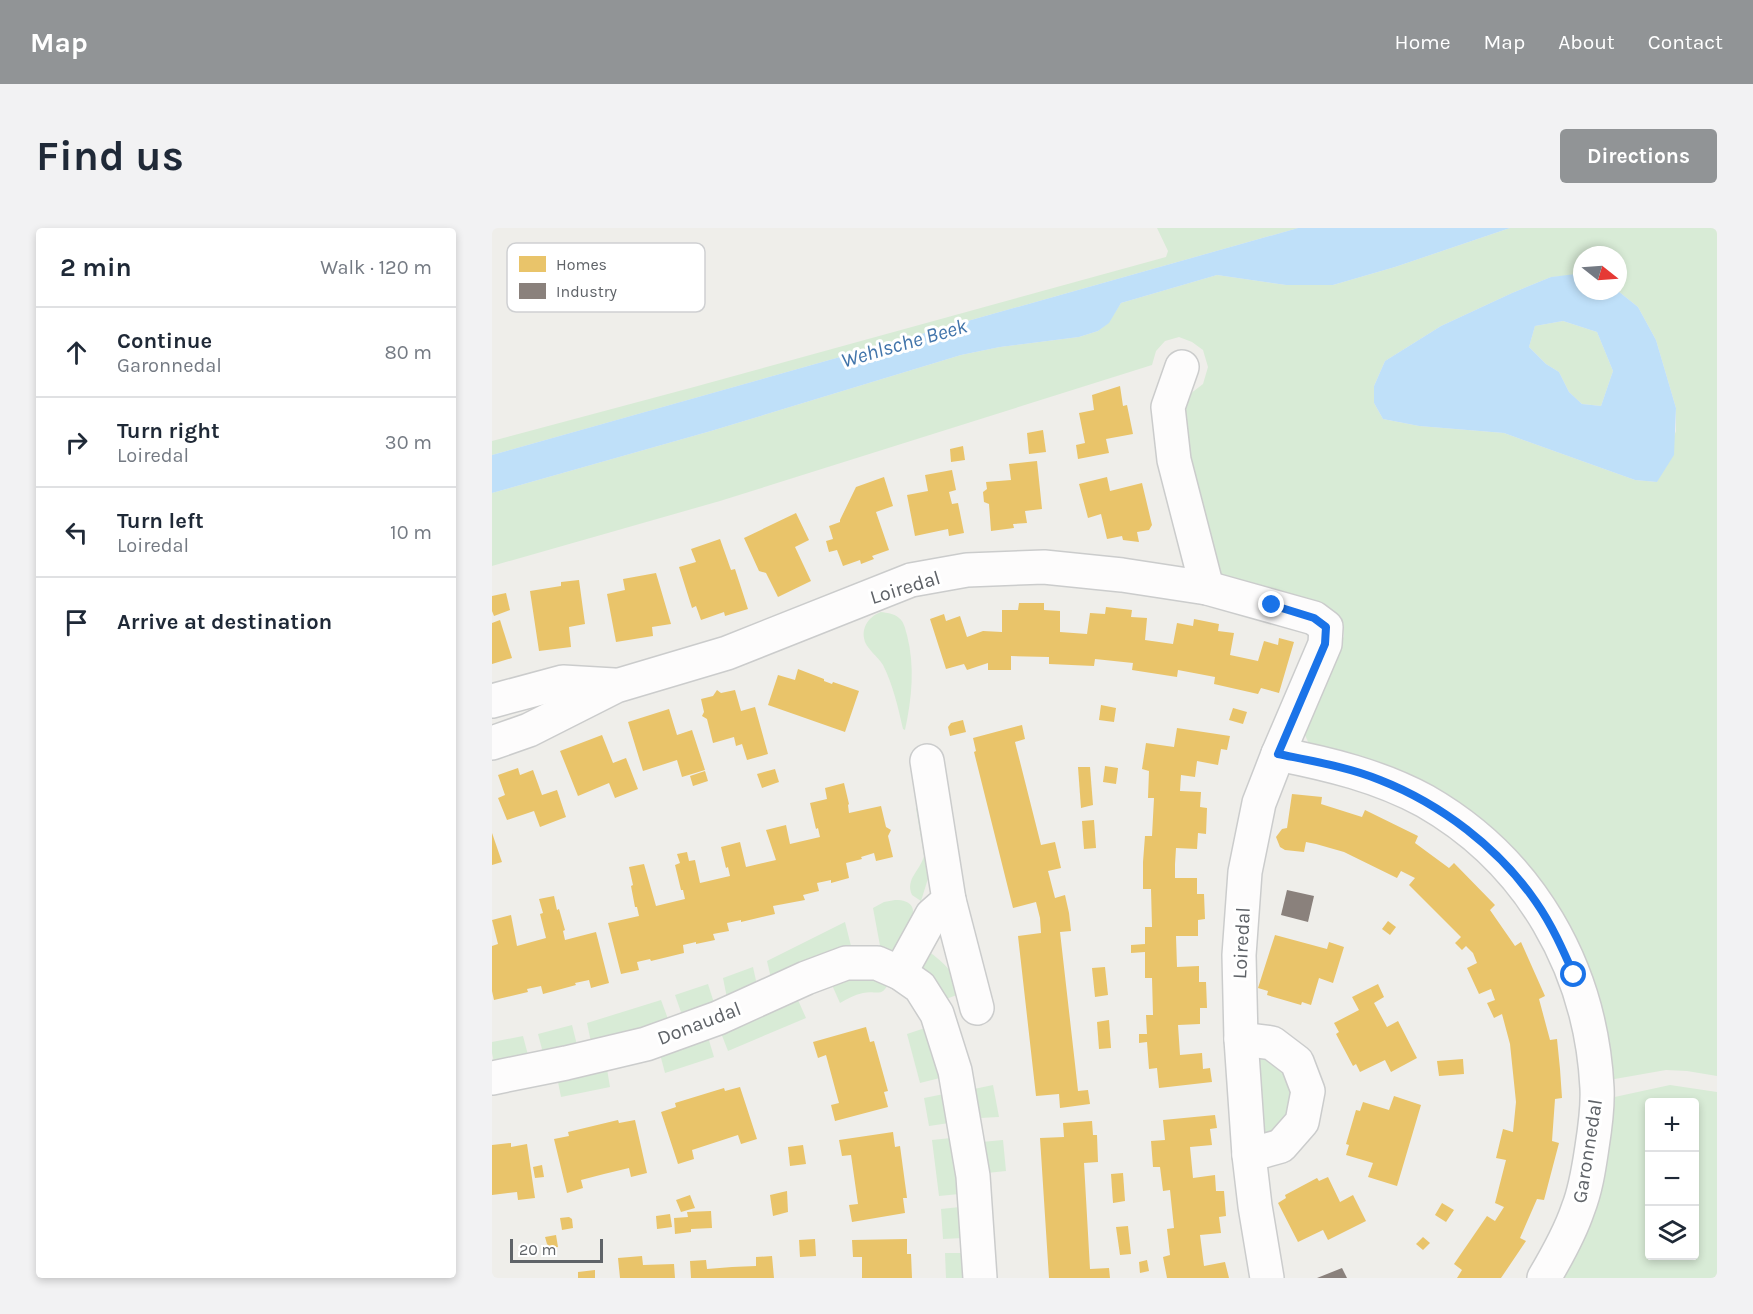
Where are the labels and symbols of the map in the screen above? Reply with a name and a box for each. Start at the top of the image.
legend [507,243,705,312]
north arrow [1573,246,1627,300]
text: Homes [556,255,607,274]
text: Industry [556,282,618,301]
water label: Wehlsche Beek [838,313,970,372]
street label: Loiredal [867,566,943,609]
route end [1258,591,1284,617]
street label: Loiredal [1228,906,1255,980]
route start [1560,961,1586,987]
street label: Donaudal [654,997,744,1050]
street label: Garonnedal [1568,1097,1607,1205]
scale bar [510,1236,603,1264]

